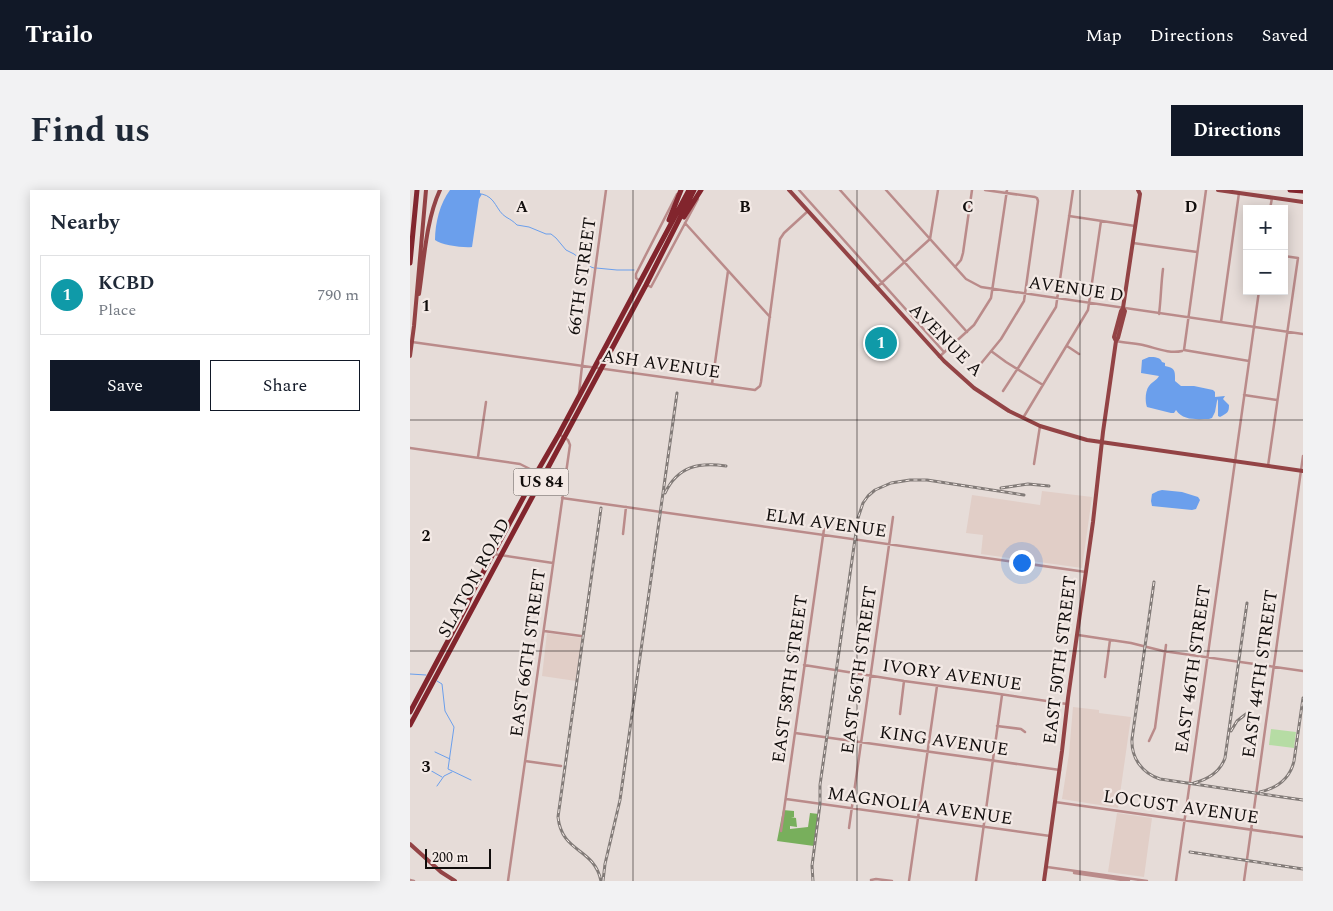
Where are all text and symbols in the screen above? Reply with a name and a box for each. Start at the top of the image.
text: Trailo [25,17,93,53]
text: Map [1086,22,1122,49]
text: Directions [1150,22,1234,49]
text: Saved [1262,22,1308,49]
text: Find us [30,104,150,157]
button: Directions [1171,105,1303,156]
text: A [516,195,529,219]
text: B [739,195,751,219]
text: C [962,195,974,219]
text: D [1185,195,1198,219]
map controls [1243,205,1288,295]
button: + [1243,205,1288,250]
text: Nearby [50,207,120,239]
street label: 66TH STREET [560,215,604,337]
button: − [1243,250,1288,295]
text: KCBD [98,269,154,298]
street label: AVENUE D [1027,269,1125,309]
text: 1 [63,283,71,307]
text: 790 m [317,283,359,307]
text: 1 [422,294,430,318]
street label: AVENUE A [903,297,989,383]
text: Place [98,298,136,322]
pin: 1 [865,324,897,362]
street label: ASH AVENUE [600,342,722,386]
button: Save [50,360,200,411]
button: Share [210,360,360,411]
road number: US 84 [514,468,568,496]
street label: ELM AVENUE [764,501,888,545]
street label: SLATON ROAD [431,513,517,643]
text: 2 [422,524,431,548]
your location [1009,550,1035,576]
street label: EAST 66TH STREET [503,567,553,739]
street label: EAST 50TH STREET [1036,574,1084,746]
street label: EAST 46TH STREET [1168,583,1218,755]
street label: EAST 56TH STREET [834,584,884,756]
street label: EAST 44TH STREET [1235,588,1285,760]
street label: EAST 58TH STREET [765,593,815,765]
street label: IVORY AVENUE [881,652,1023,698]
street label: KING AVENUE [878,719,1010,763]
text: 3 [422,755,431,779]
street label: MAGNOLIA AVENUE [826,780,1014,832]
street label: LOCUST AVENUE [1101,783,1261,831]
scale bar [425,846,491,869]
text: 200 m [432,847,469,868]

